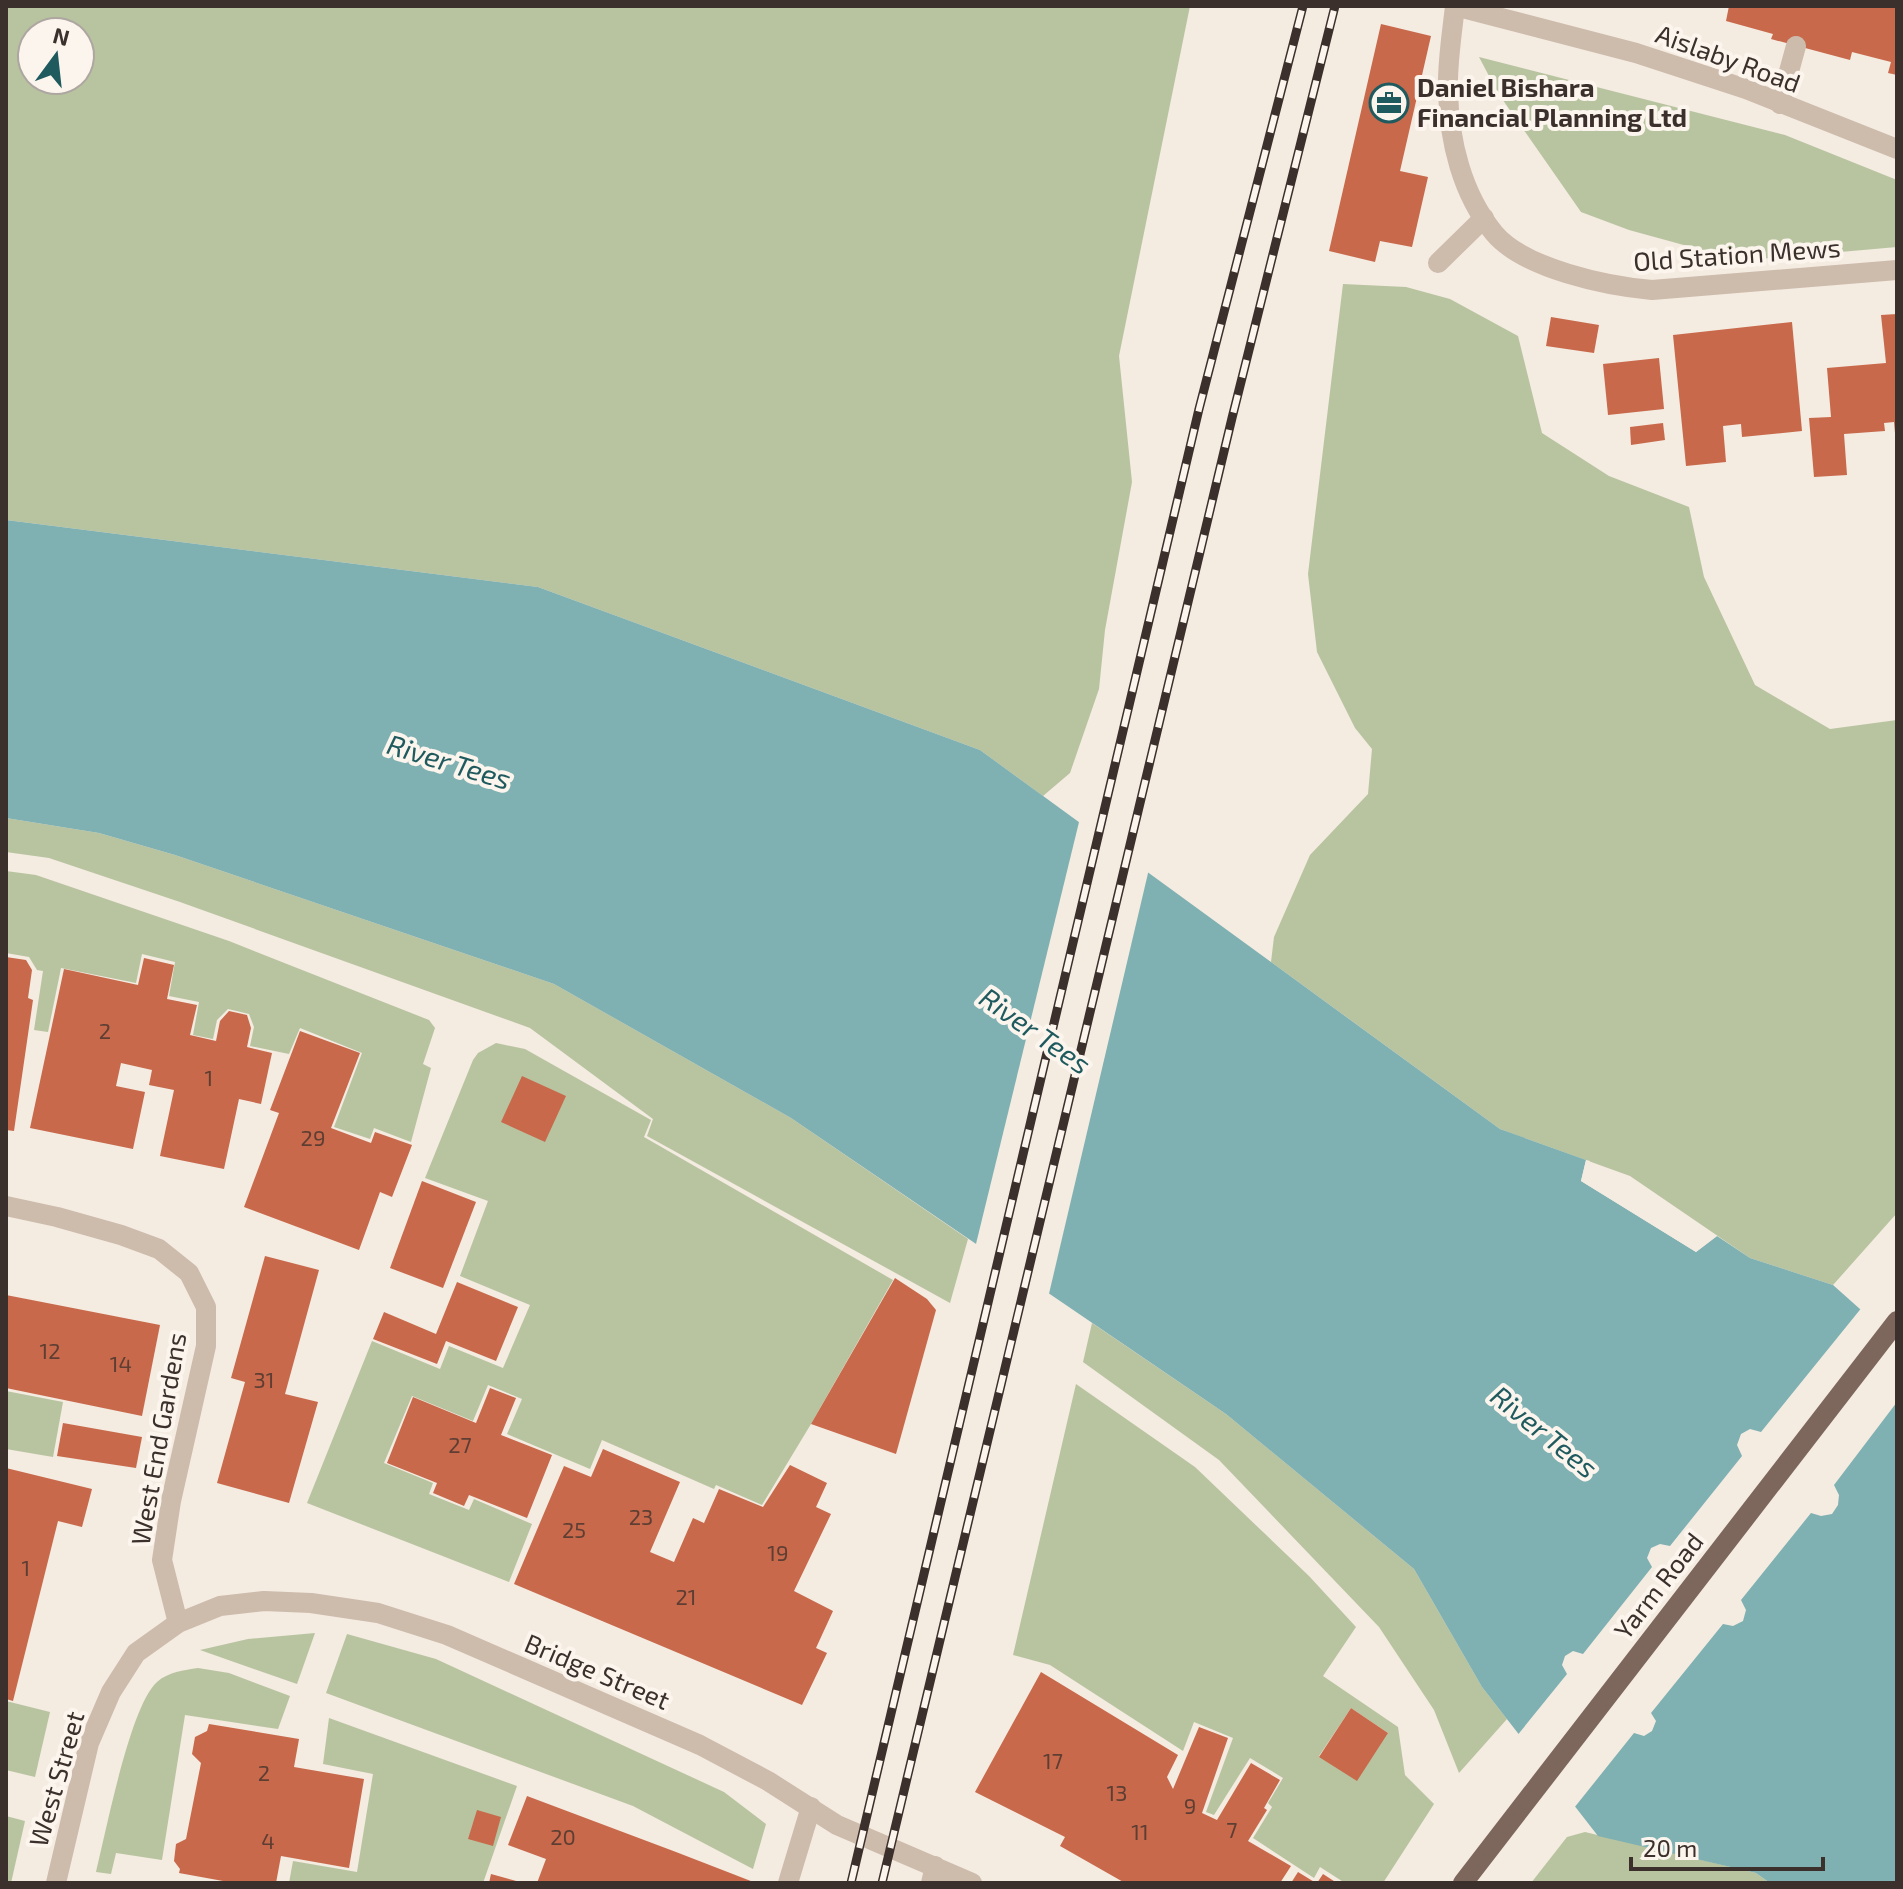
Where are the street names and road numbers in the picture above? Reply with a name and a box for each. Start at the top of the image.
street label: Aislaby Road [1652,17,1805,98]
street label: Old Station Mews [1632,231,1842,276]
street label: West End Gardens [124,1330,191,1547]
street label: Yarm Road [1607,1526,1709,1644]
street label: Bridge Street [521,1626,675,1715]
street label: West Street [21,1707,90,1850]

